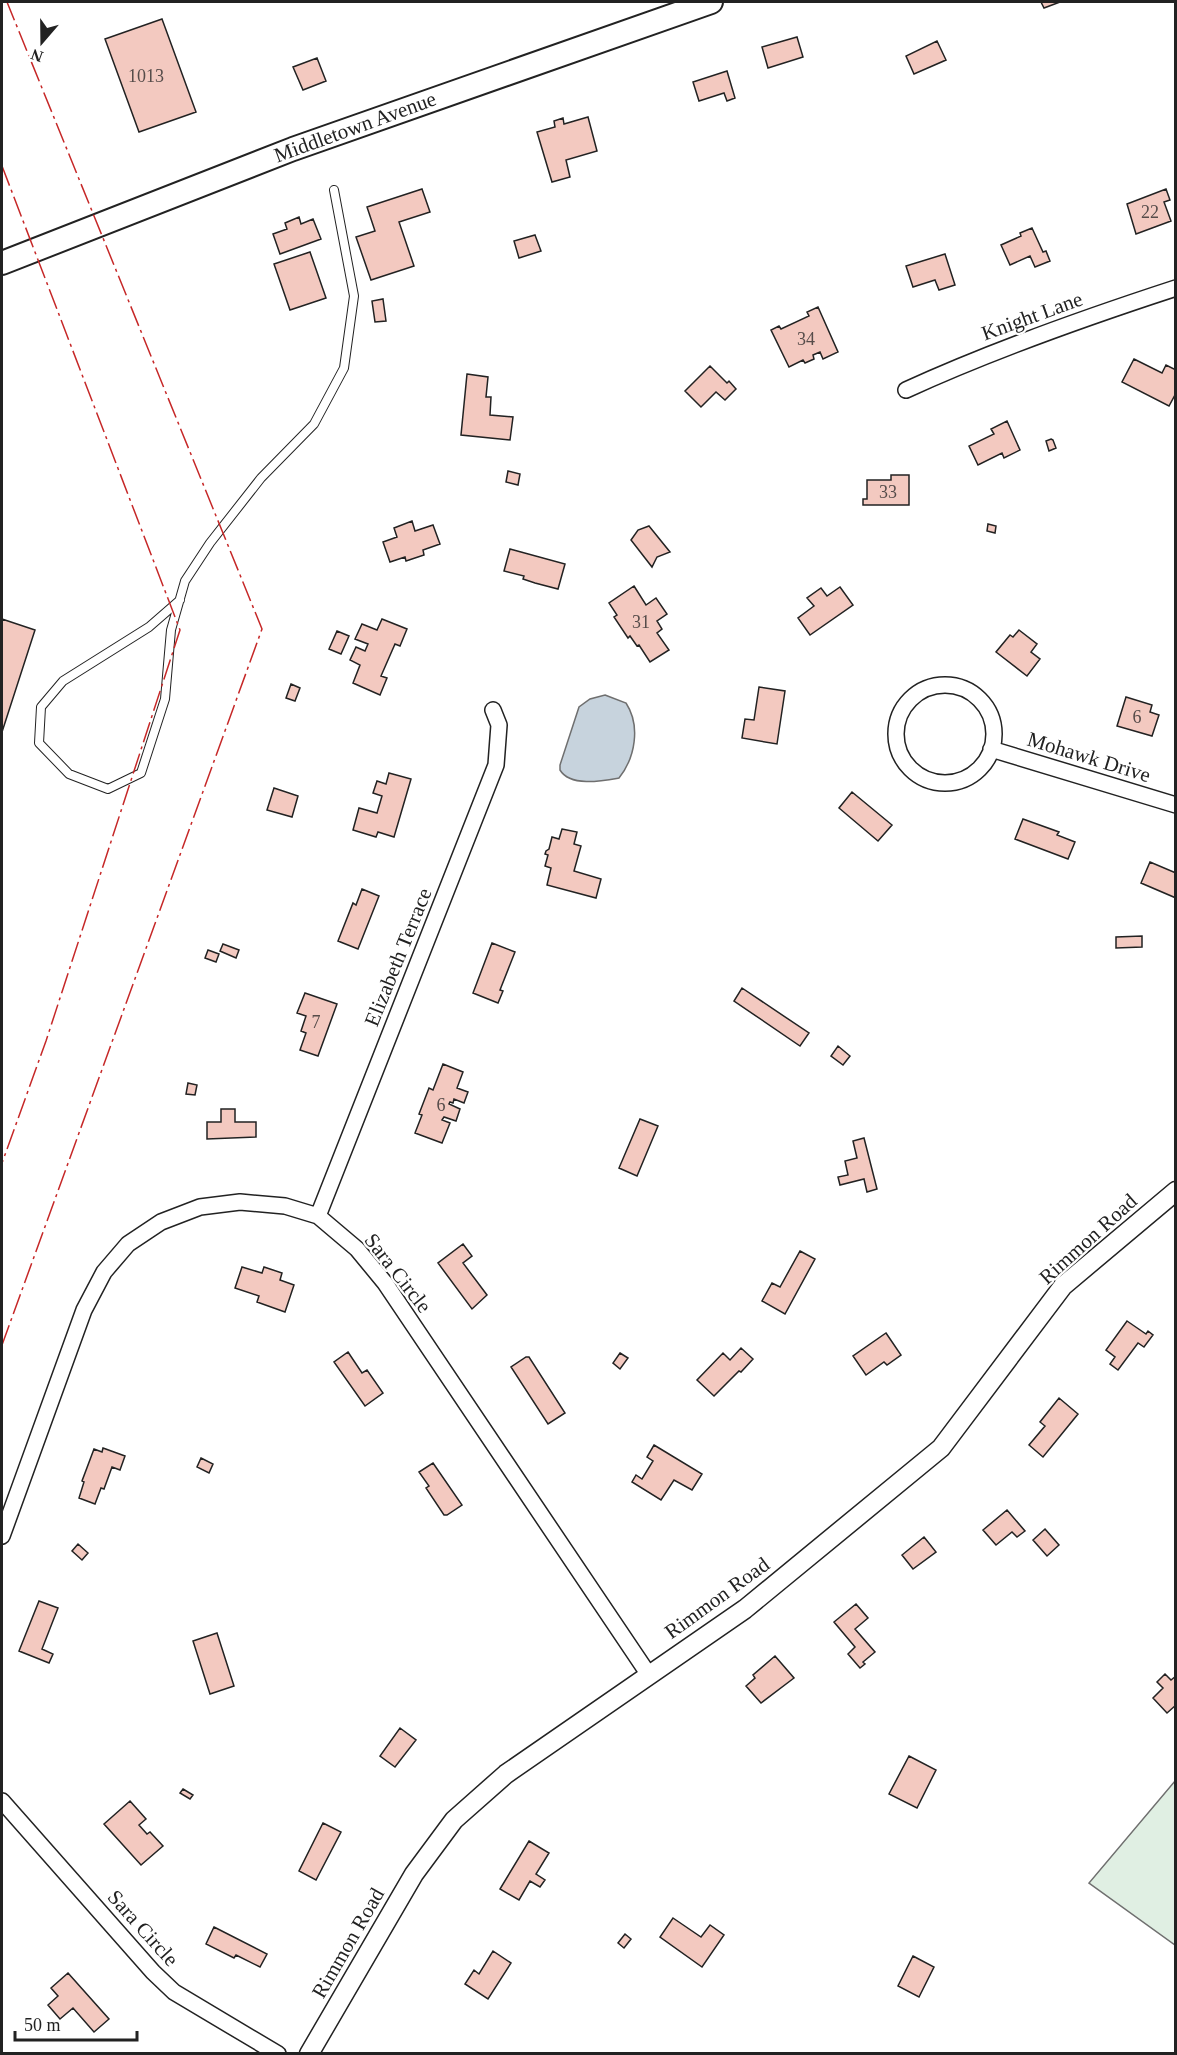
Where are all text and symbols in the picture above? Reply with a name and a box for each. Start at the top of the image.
north arrow [12,12,72,72]
text: N [28,46,45,66]
house number: 1013 [128,66,164,86]
street label: Middletown Avenue [271,87,439,167]
house number: 22 [1141,202,1159,222]
street label: Knight Lane [978,287,1086,345]
house number: 34 [797,329,815,349]
house number: 33 [879,482,897,502]
house number: 31 [632,612,650,632]
house number: 6 [1133,707,1142,727]
street label: Mohawk Drive [1024,727,1154,787]
street label: Elizabeth Terrace [359,884,437,1030]
house number: 7 [312,1012,321,1032]
house number: 6 [437,1095,446,1115]
street label: Rimmon Road [1034,1189,1142,1289]
street label: Sara Circle [360,1229,436,1317]
street label: Rimmon Road [660,1552,774,1644]
street label: Rimmon Road [307,1883,389,2002]
street label: Sara Circle [103,1885,183,1971]
scale bar [15,2004,136,2042]
text: 50 m [24,2015,61,2035]

